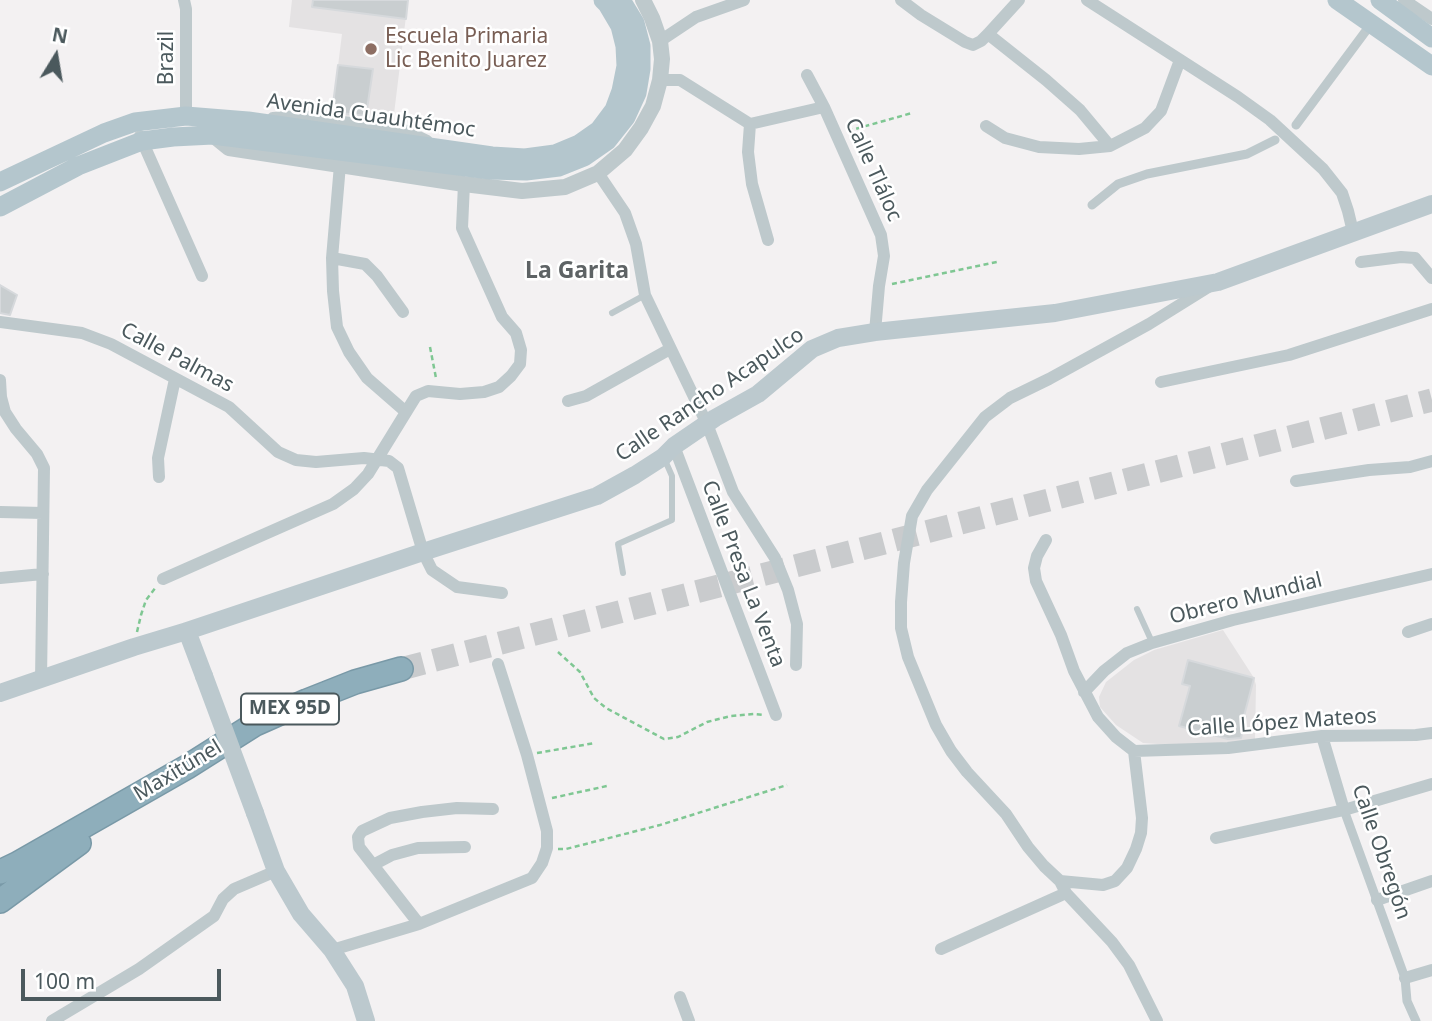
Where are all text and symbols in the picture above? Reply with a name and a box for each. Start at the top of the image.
north arrow [21,21,91,91]
text: N [50,21,70,50]
place label: Escuela Primaria Lic Benito Juarez [385,24,548,74]
street label: Brazil [154,31,180,85]
marker: Escuela Primaria Lic Benito Juarez [363,41,379,57]
street label: Avenida Cuauhtémoc [265,89,477,143]
street label: Calle Tláloc [839,115,907,225]
district label: La Garita [525,257,629,285]
street label: Calle Palmas [116,318,238,398]
street label: Calle Rancho Acapulco [611,323,809,467]
street label: Calle Presa La Venta [696,477,790,671]
street label: Obrero Mundial [1167,568,1325,630]
road number: MEX 95D [241,694,339,724]
street label: Calle López Mateos [1186,704,1378,742]
street label: Maxitúnel [129,735,227,807]
street label: Calle Obregón [1346,781,1416,923]
scale bar [24,954,224,998]
text: 100 m [34,967,95,995]

